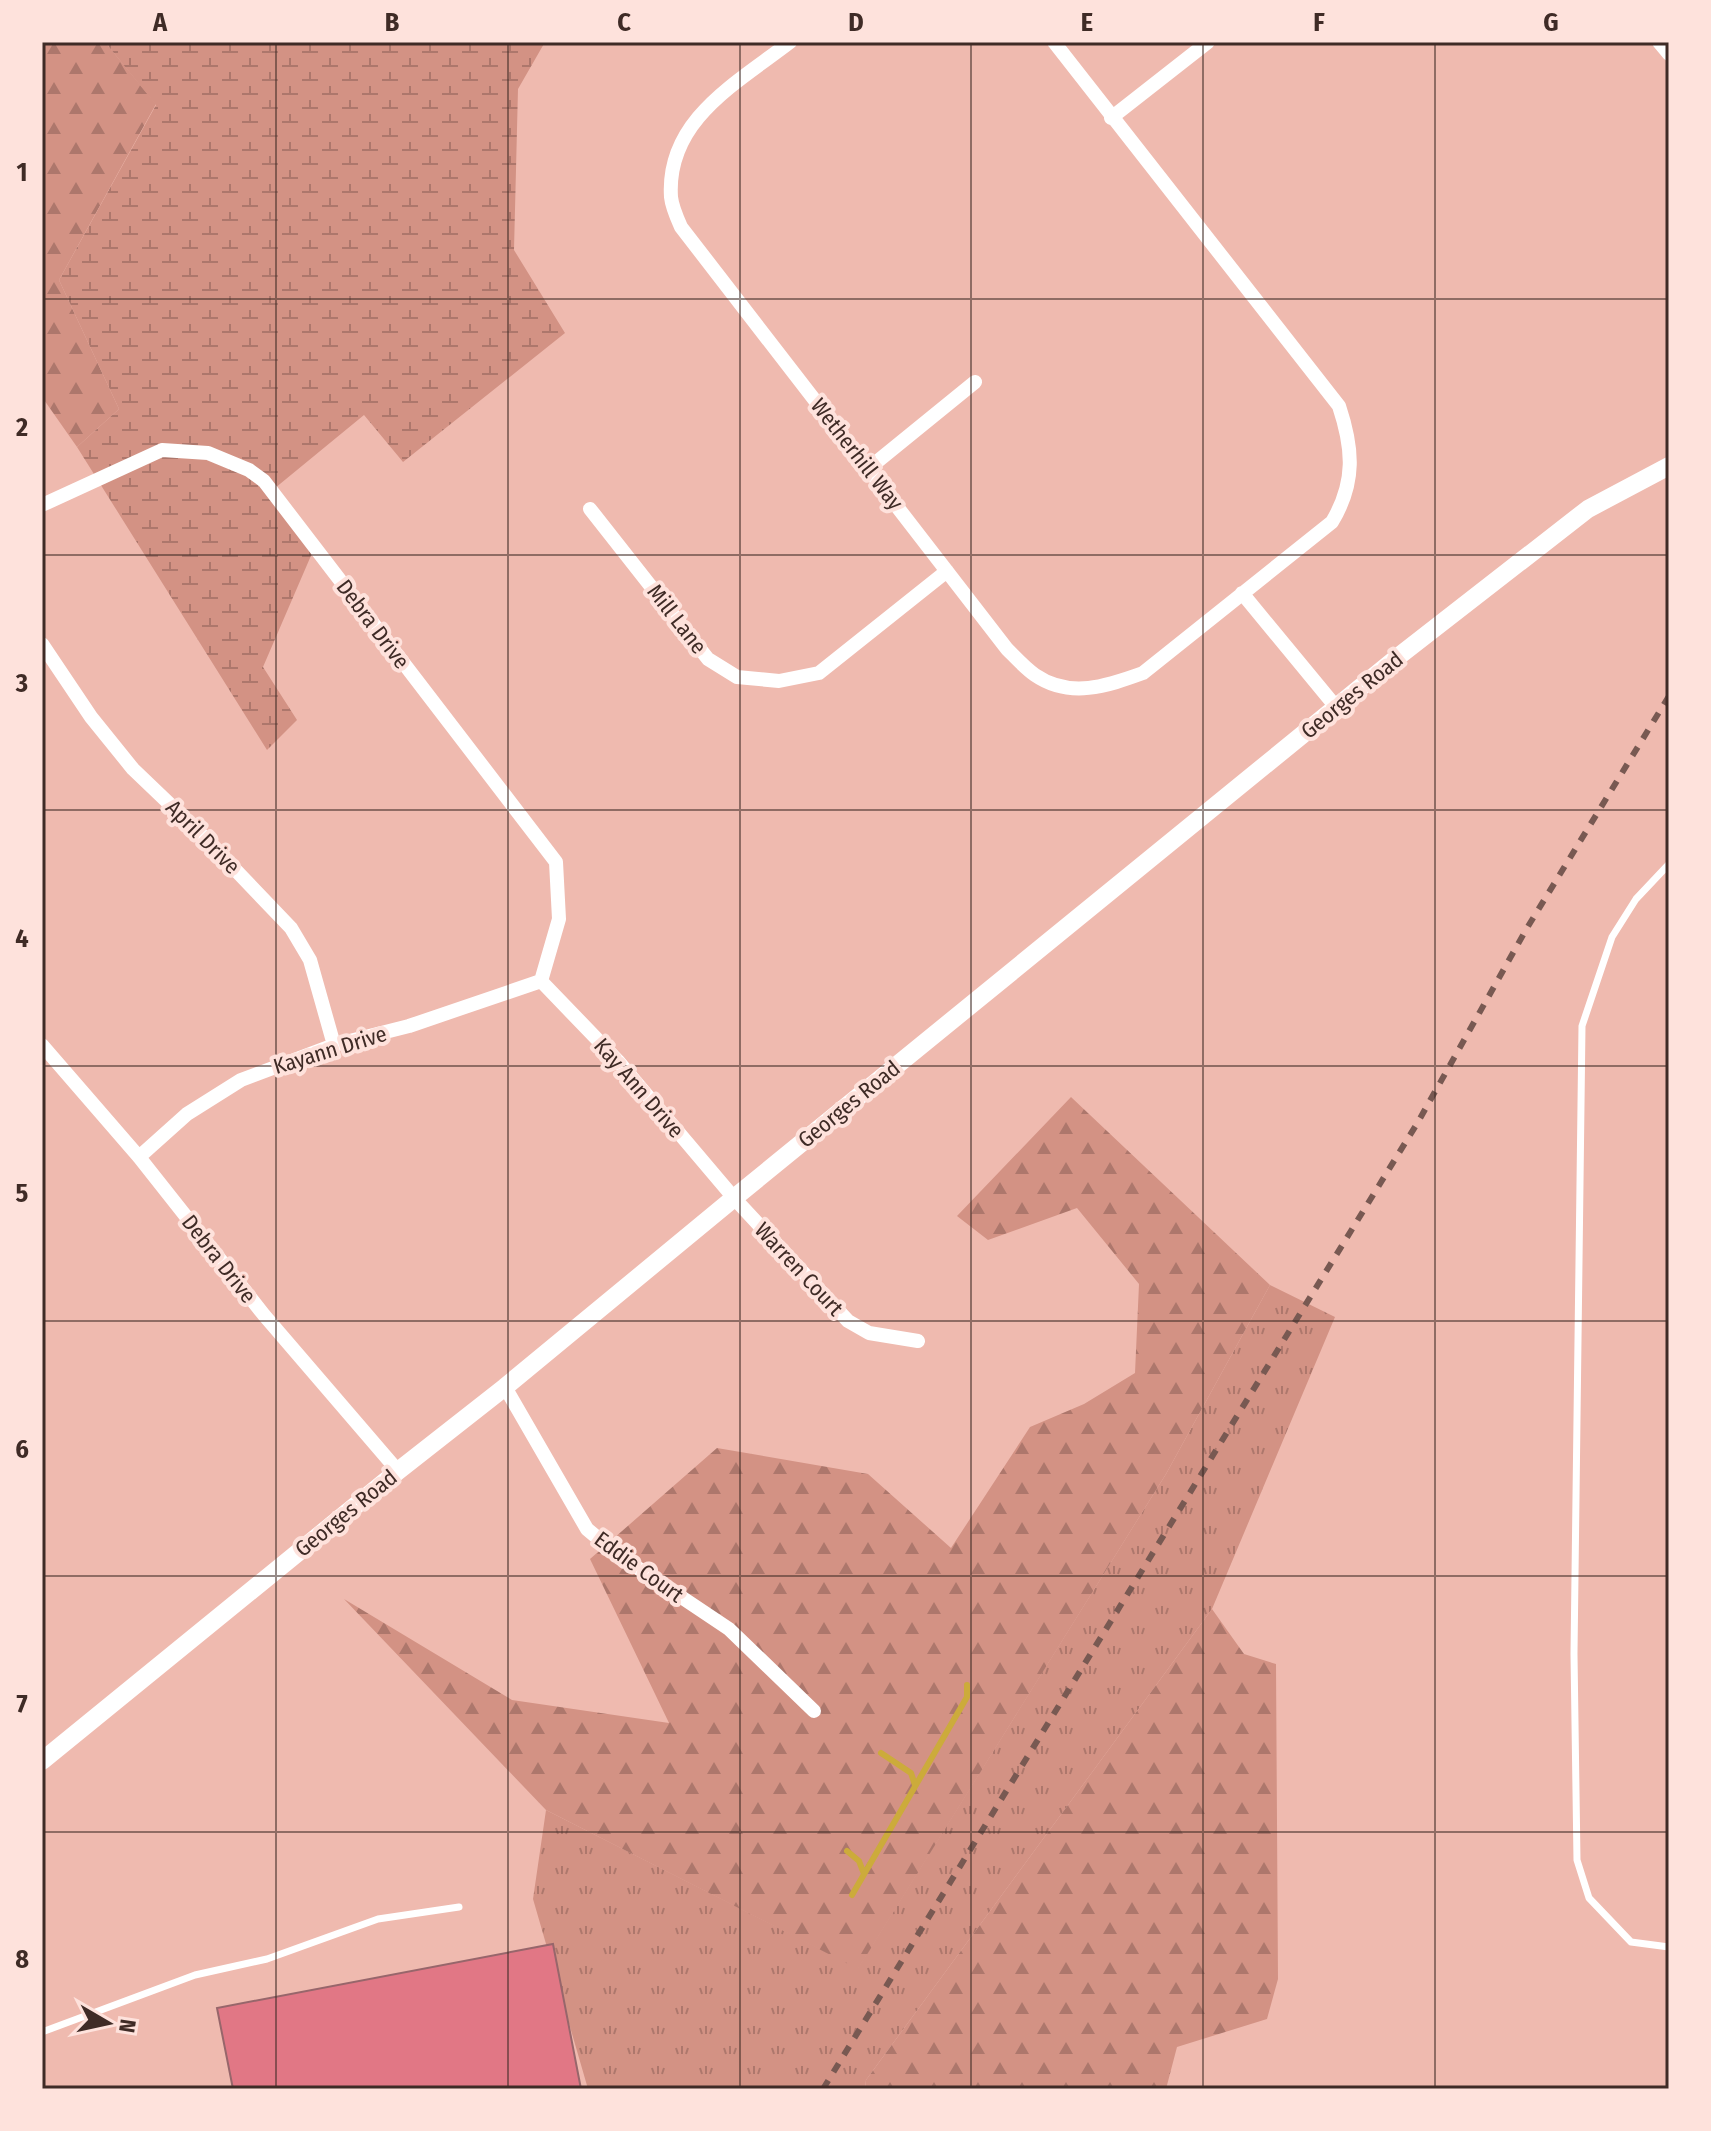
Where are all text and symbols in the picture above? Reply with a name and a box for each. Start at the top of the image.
text: A [152,7,168,38]
text: B [385,7,400,38]
text: C [617,7,631,38]
text: D [848,7,864,38]
text: E [1081,7,1093,38]
text: F [1313,7,1325,38]
text: G [1543,7,1559,38]
text: 1 [17,157,28,188]
street label: Wetherhill Way [805,393,909,515]
text: 2 [15,412,28,443]
street label: Debra Drive [331,574,415,674]
street label: Mill Lane [641,579,713,659]
street label: Georges Road [1296,646,1408,744]
text: 3 [15,668,28,699]
street label: April Drive [160,794,246,880]
text: 4 [15,923,29,954]
street label: Kayann Drive [270,1020,390,1080]
street label: Kay Ann Drive [588,1033,690,1143]
street label: Georges Road [793,1055,905,1153]
text: 5 [16,1178,29,1209]
street label: Debra Drive [176,1209,262,1309]
street label: Warren Court [749,1217,850,1322]
text: 6 [15,1434,29,1465]
street label: Georges Road [290,1464,402,1562]
street label: Eddie Court [589,1526,690,1609]
text: 7 [16,1689,28,1720]
text: 8 [15,1944,29,1975]
north arrow [68,1983,148,2063]
text: N [113,2017,142,2035]

